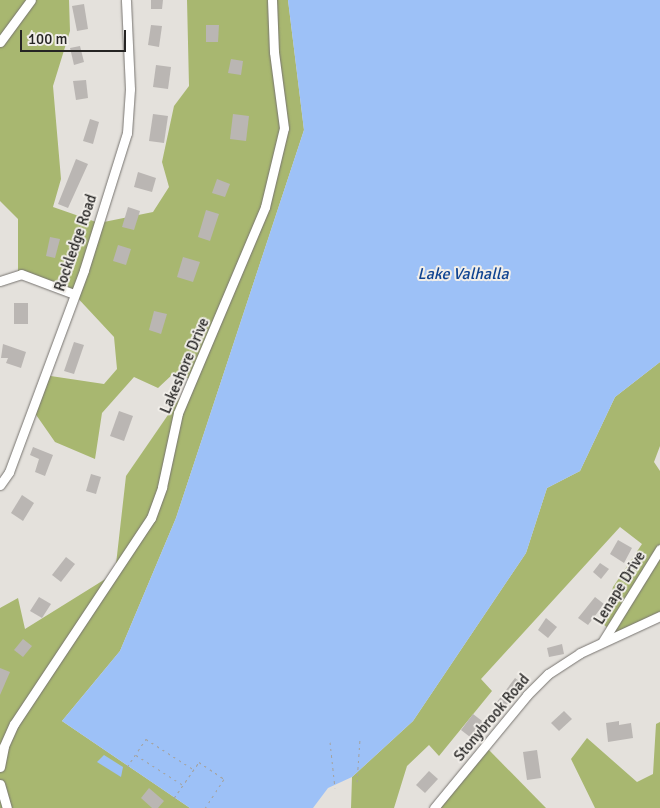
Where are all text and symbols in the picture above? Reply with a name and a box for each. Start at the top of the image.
scale bar [22,20,129,52]
text: 100 m [28,30,68,48]
street label: Rockledge Road [51,192,101,294]
water label: Lake Valhalla [417,264,509,284]
street label: Lakeshore Drive [157,315,213,417]
street label: Lenape Drive [590,548,650,628]
street label: Stonybrook Road [450,671,534,765]

